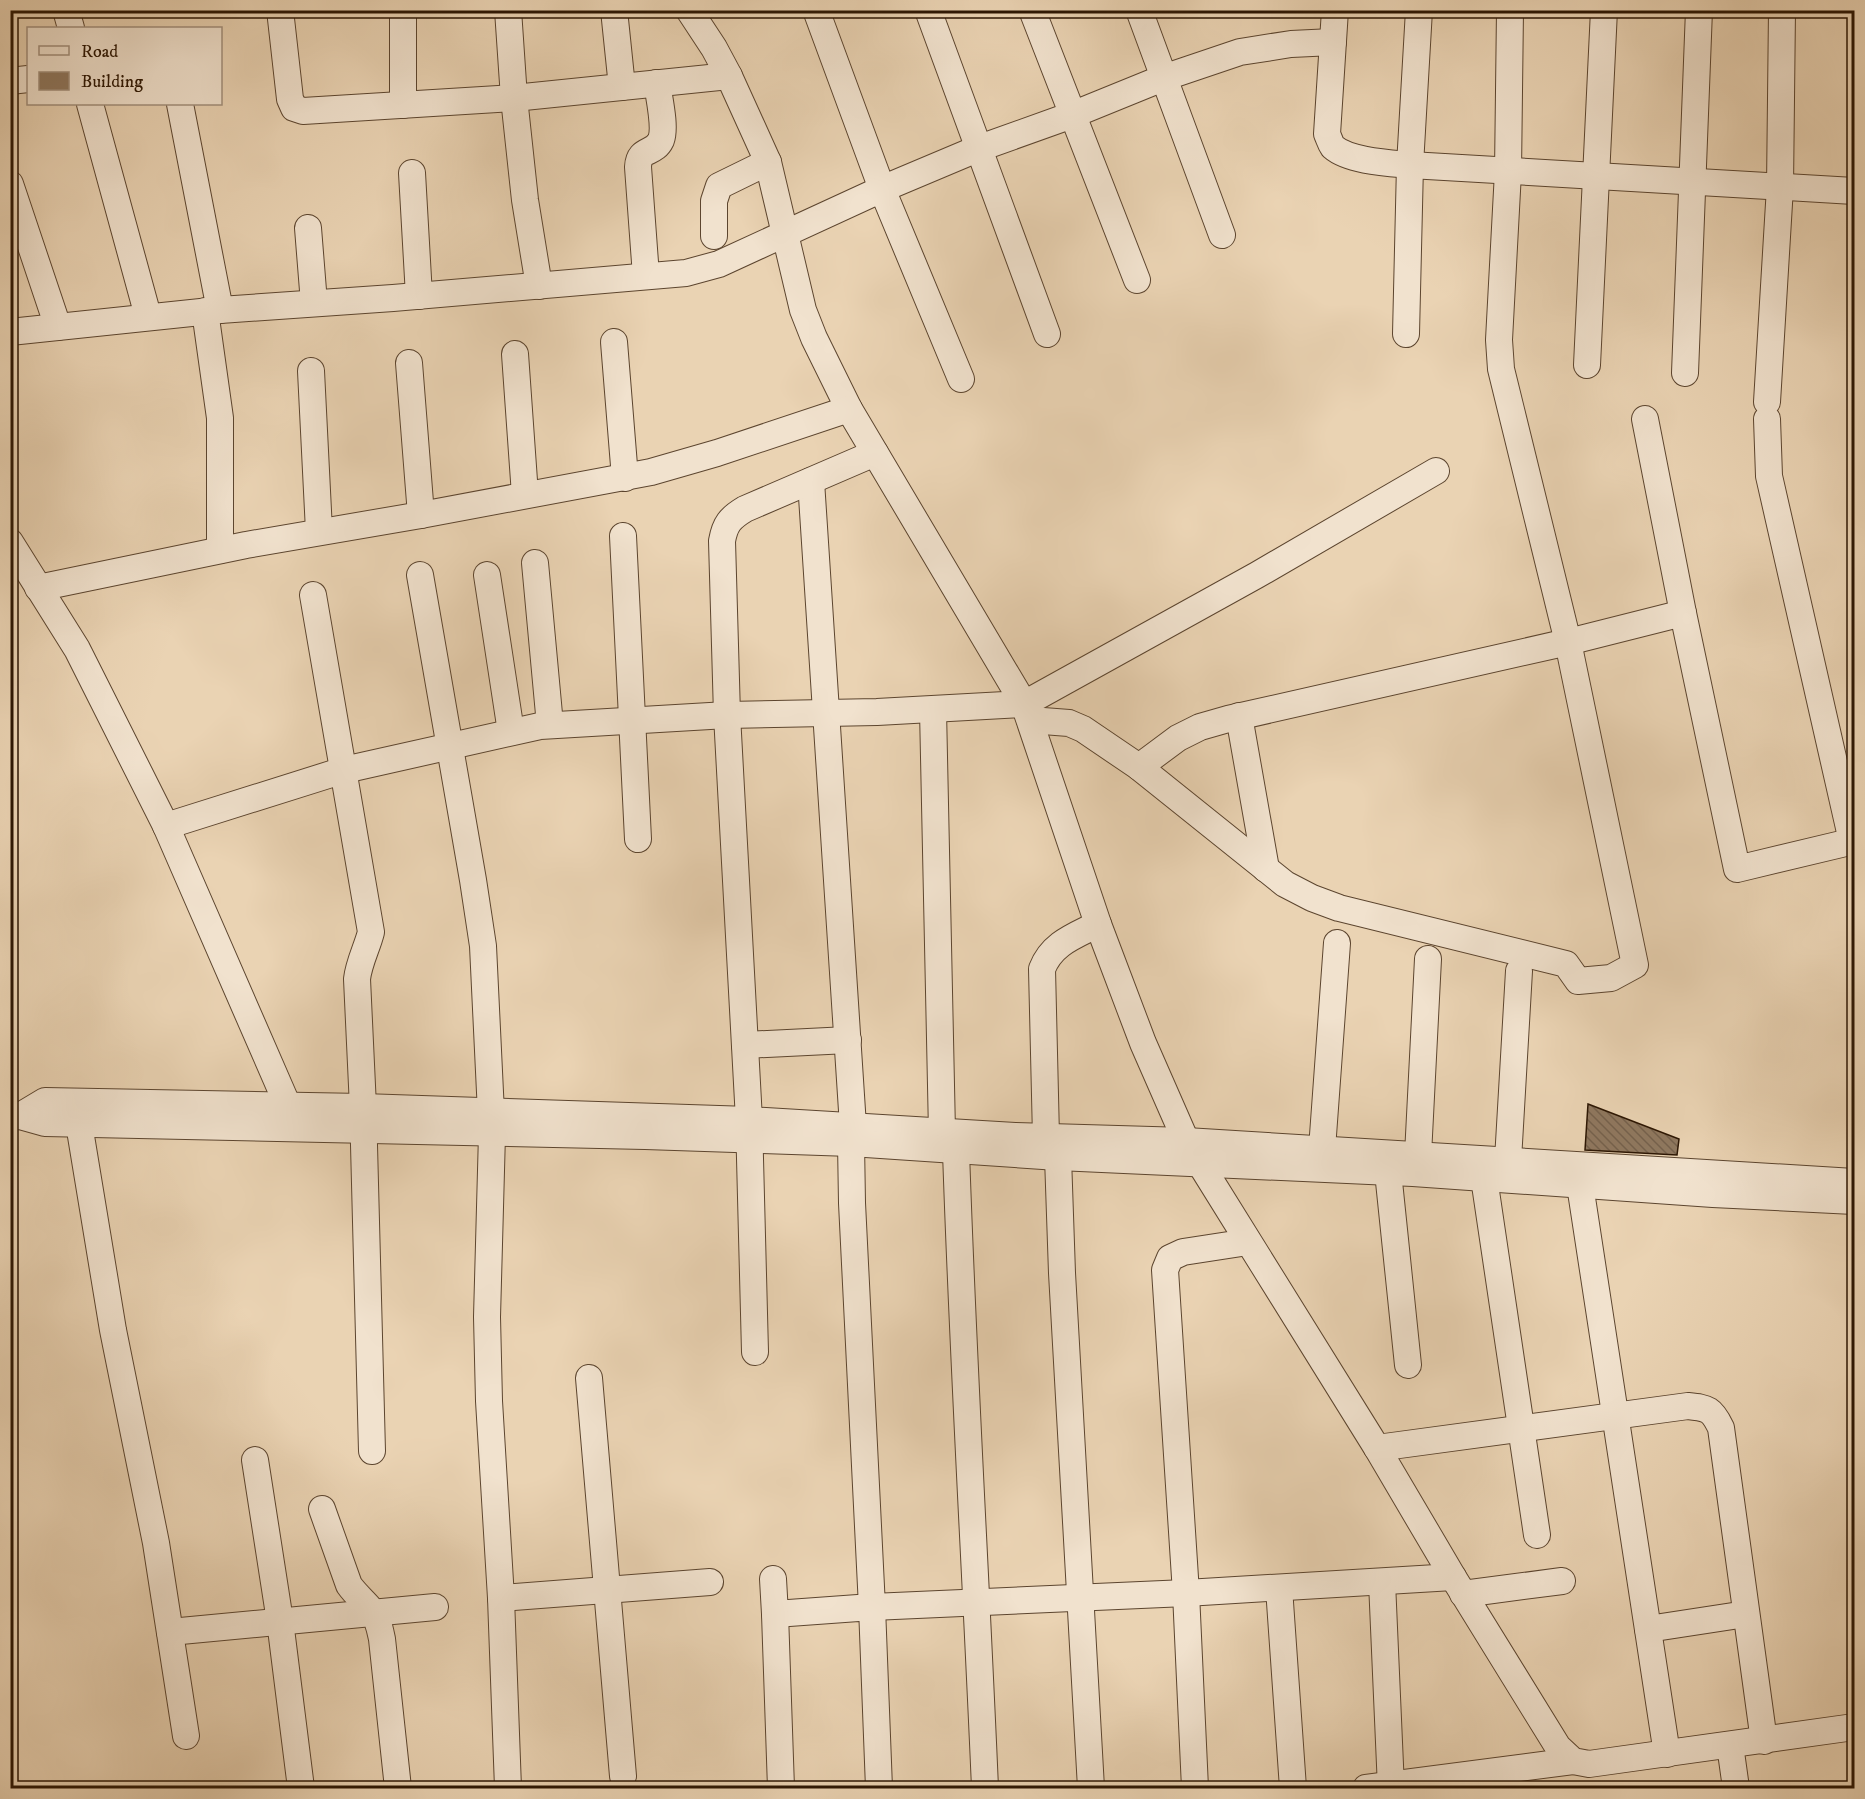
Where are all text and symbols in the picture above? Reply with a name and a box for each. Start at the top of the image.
legend [27,27,222,105]
text: Road [81,41,118,63]
text: Building [81,71,143,93]

